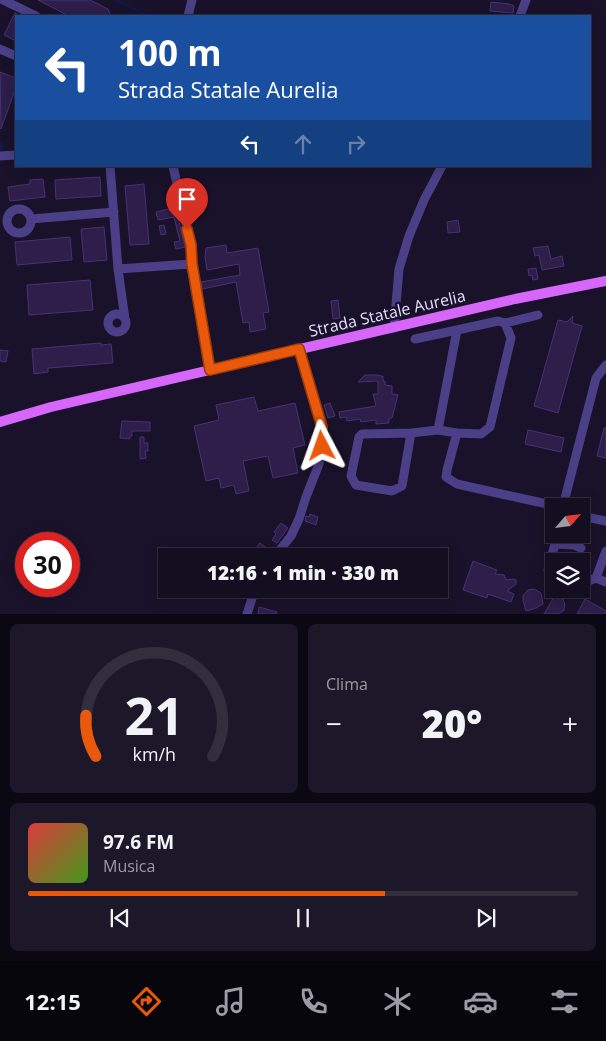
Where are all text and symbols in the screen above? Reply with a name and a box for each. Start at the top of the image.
text: 100 m [118,29,222,76]
icon: left [35,35,100,100]
text: Strada Statale Aurelia [118,74,338,104]
icon: left [236,130,264,158]
icon: ahead [289,130,317,158]
icon: right [342,130,370,158]
pin [166,178,208,229]
icon: arrive [173,185,201,213]
street label: Strada Statale Aurelia [306,284,468,342]
position arrow [295,419,347,471]
north arrow [545,498,590,542]
map controls [545,498,590,598]
speed limit sign: 30 [15,532,80,597]
button: layers [545,553,590,598]
text: 12:16 · 1 min · 330 m [207,560,399,586]
text: Clima [326,673,368,695]
text: 21 [124,679,184,750]
text: 20° [422,697,482,749]
text: − [326,704,342,742]
text: + [562,704,578,742]
text: km/h [132,742,176,766]
text: 97.6 FM [103,829,174,855]
text: Musica [103,855,155,877]
icon: previous [106,904,134,932]
icon: pause [289,904,317,932]
icon: next [472,904,500,932]
icon: directions [129,984,164,1019]
icon: music [213,984,248,1019]
icon: phone [296,984,331,1019]
icon: climate [380,984,415,1019]
icon: car [463,984,498,1019]
icon: filters [547,984,582,1019]
text: 12:15 [24,986,81,1016]

